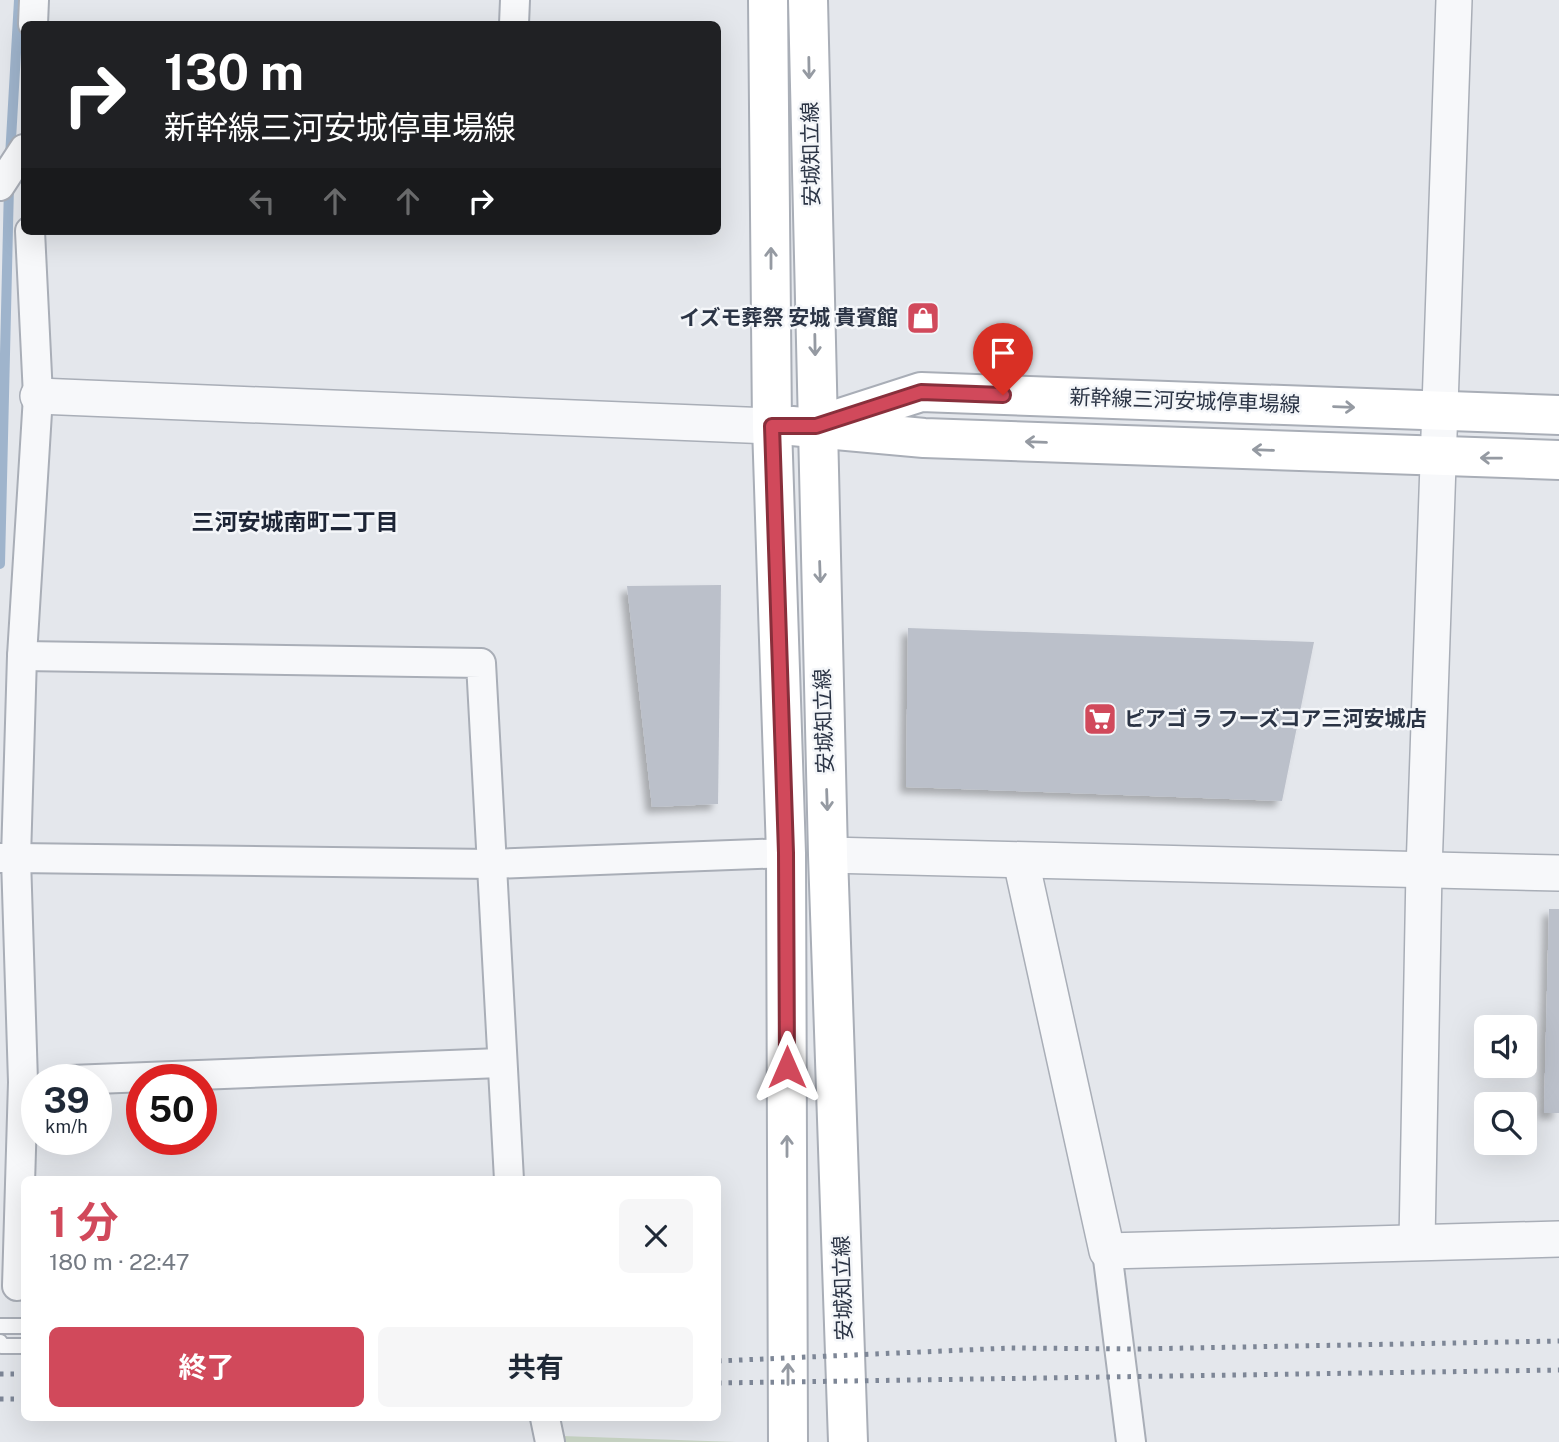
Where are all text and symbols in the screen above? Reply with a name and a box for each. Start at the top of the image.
text: 130 m [164,43,304,101]
icon: right [49,49,140,140]
one-way arrow [802,56,816,79]
street label: 安城知立線 [797,101,824,207]
text: 新幹線三河安城停車場線 [164,109,516,146]
icon: left [243,182,281,220]
icon: ahead [316,182,354,220]
icon: ahead [389,182,427,220]
icon: right [462,182,500,220]
one-way arrow [764,246,777,269]
shop icon: イズモ葬祭 安城 貴賓館 [904,299,942,337]
place label: イズモ葬祭 安城 貴賓館 [679,305,898,330]
pin [973,323,1033,395]
one-way arrow [808,333,821,356]
icon: arrive [984,334,1022,372]
street label: 新幹線三河安城停車場線 [1069,384,1301,417]
one-way arrow [1332,401,1355,414]
one-way arrow [1025,435,1048,448]
one-way arrow [1252,444,1275,457]
one-way arrow [1480,452,1503,465]
district label: 三河安城南町二丁目 [192,508,399,535]
one-way arrow [814,560,827,583]
street label: 安城知立線 [809,668,838,774]
supermarket icon: ピアゴ ラ フーズコア三河安城店 [1081,700,1119,738]
place label: ピアゴ ラ フーズコア三河安城店 [1124,706,1426,731]
one-way arrow [820,788,833,811]
map controls [1474,1015,1537,1155]
button: sound [1474,1015,1537,1078]
position arrow [750,1030,824,1104]
speed limit sign: 50 [126,1064,217,1155]
text: 39 [43,1080,90,1121]
button: search [1474,1092,1537,1155]
text: km/h [45,1116,88,1137]
one-way arrow [780,1135,794,1158]
text: 1 分 [49,1197,118,1246]
button: close [619,1199,693,1273]
street label: 安城知立線 [828,1235,857,1341]
text: 180 m · 22:47 [49,1248,190,1275]
button: 終了 [49,1327,364,1407]
button: 共有 [378,1327,693,1407]
one-way arrow [781,1363,795,1386]

